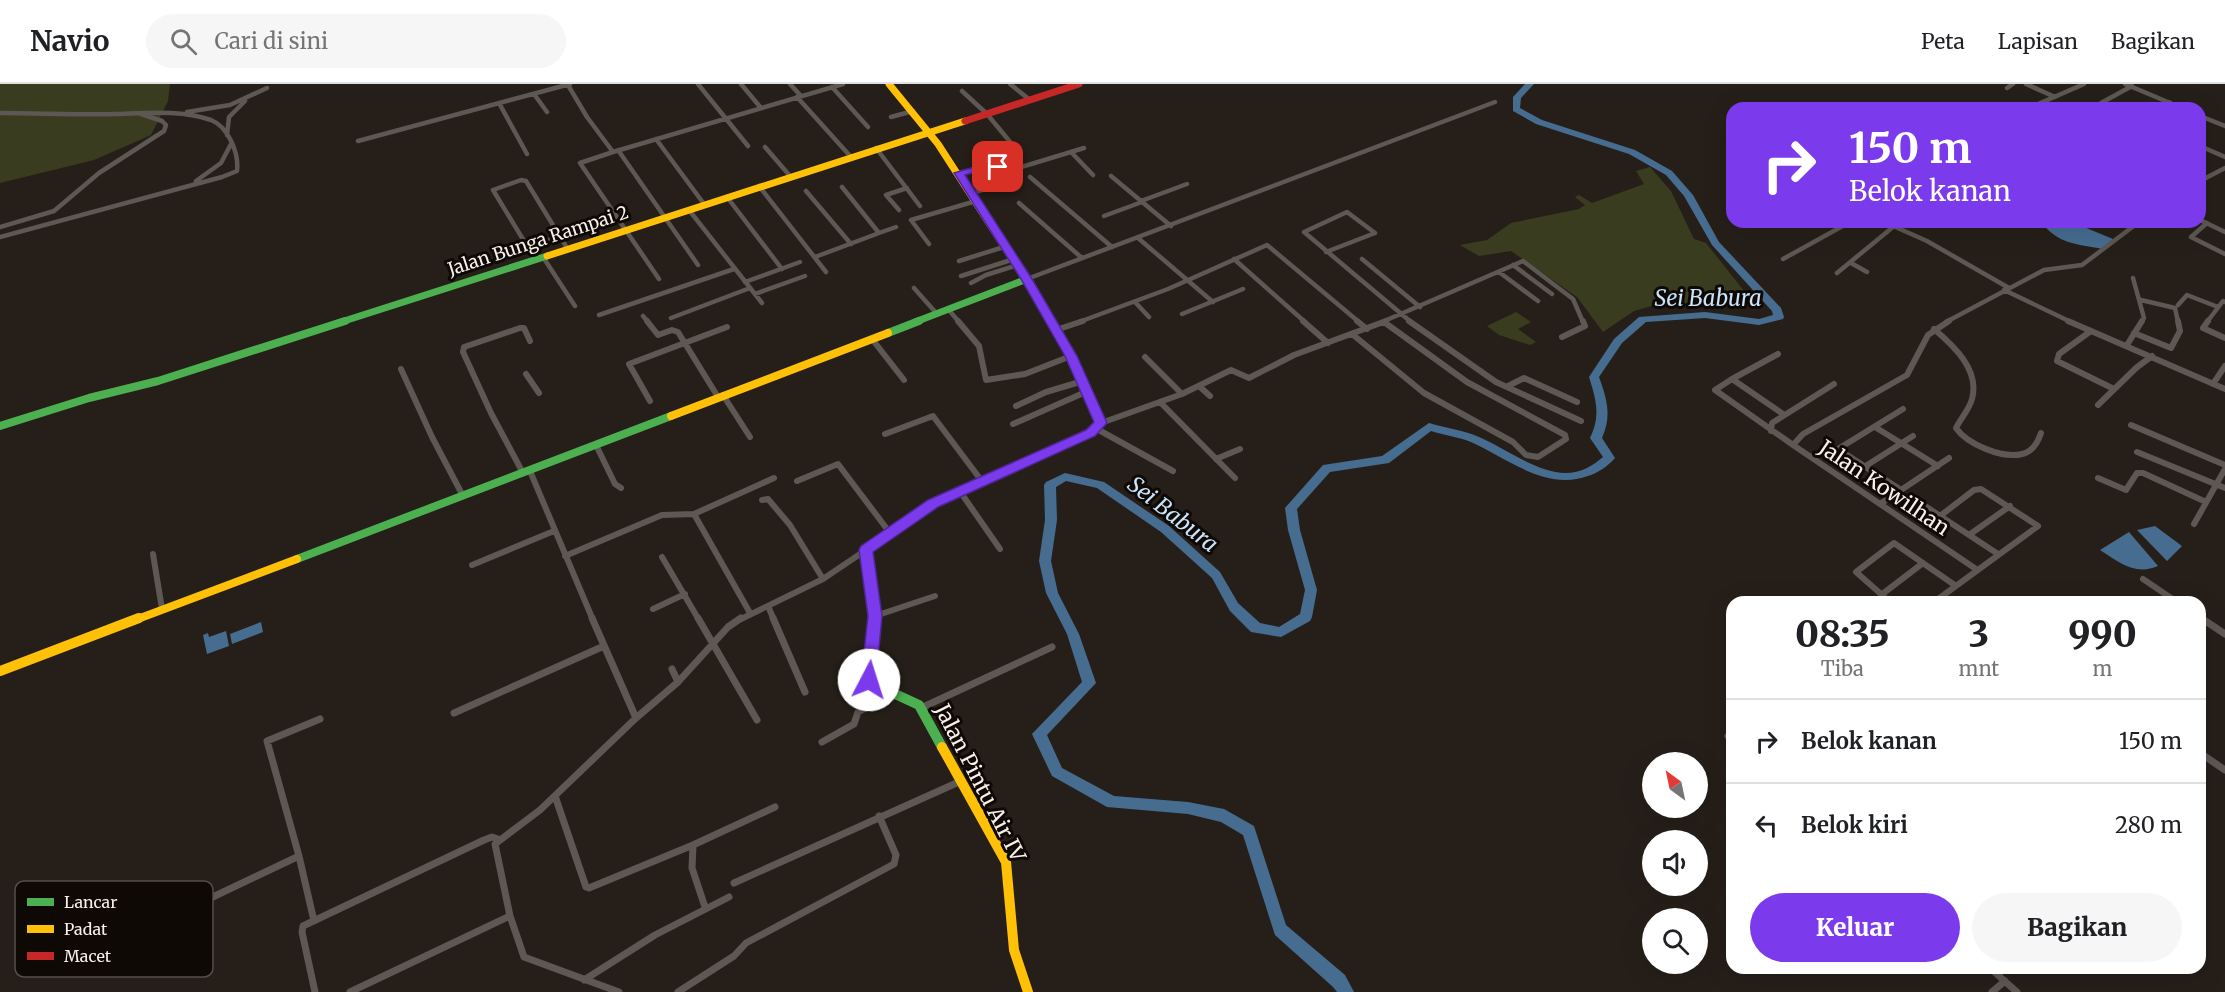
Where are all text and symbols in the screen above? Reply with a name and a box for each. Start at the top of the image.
search box [146,14,566,68]
text: Navio [30,23,110,59]
icon: search [167,25,200,58]
text: Cari di sini [215,27,328,55]
text: Peta [1921,28,1965,55]
text: Lapisan [1998,28,2078,55]
text: Bagikan [2111,28,2195,55]
text: 150 m [1849,122,1971,174]
icon: right [1750,126,1828,204]
pin [972,141,1023,192]
icon: arrive [981,150,1014,183]
text: Belok kanan [1849,174,2011,208]
street label: Jalan Bunga Rampai 2 [444,200,631,281]
water label: Sei Babura [1654,284,1762,312]
street label: Jalan Kowilhan [1813,433,1955,541]
water label: Sei Babura [1122,470,1224,558]
text: 08:35 [1795,612,1889,657]
text: 3 [1969,612,1989,657]
text: 990 [2068,612,2137,657]
position arrow [837,648,901,712]
text: Tiba [1821,656,1864,681]
text: mnt [1959,656,1999,681]
text: m [2093,656,2112,681]
street label: Jalan Pintu Air IV [929,698,1032,867]
icon: right [1750,725,1783,758]
text: Belok kanan [1801,727,1937,755]
text: 150 m [2119,727,2182,755]
north arrow [1642,752,1708,818]
map controls [1642,752,1708,974]
icon: left [1750,809,1783,842]
text: Belok kiri [1801,811,1908,839]
text: 280 m [2115,811,2182,839]
button: sound [1642,830,1708,896]
legend [15,881,213,977]
text: Lancar [64,892,117,912]
button: Keluar [1750,893,1960,962]
button: Bagikan [1972,893,2182,962]
button: search [1642,908,1708,974]
text: Padat [64,919,108,939]
text: Macet [64,946,112,966]

